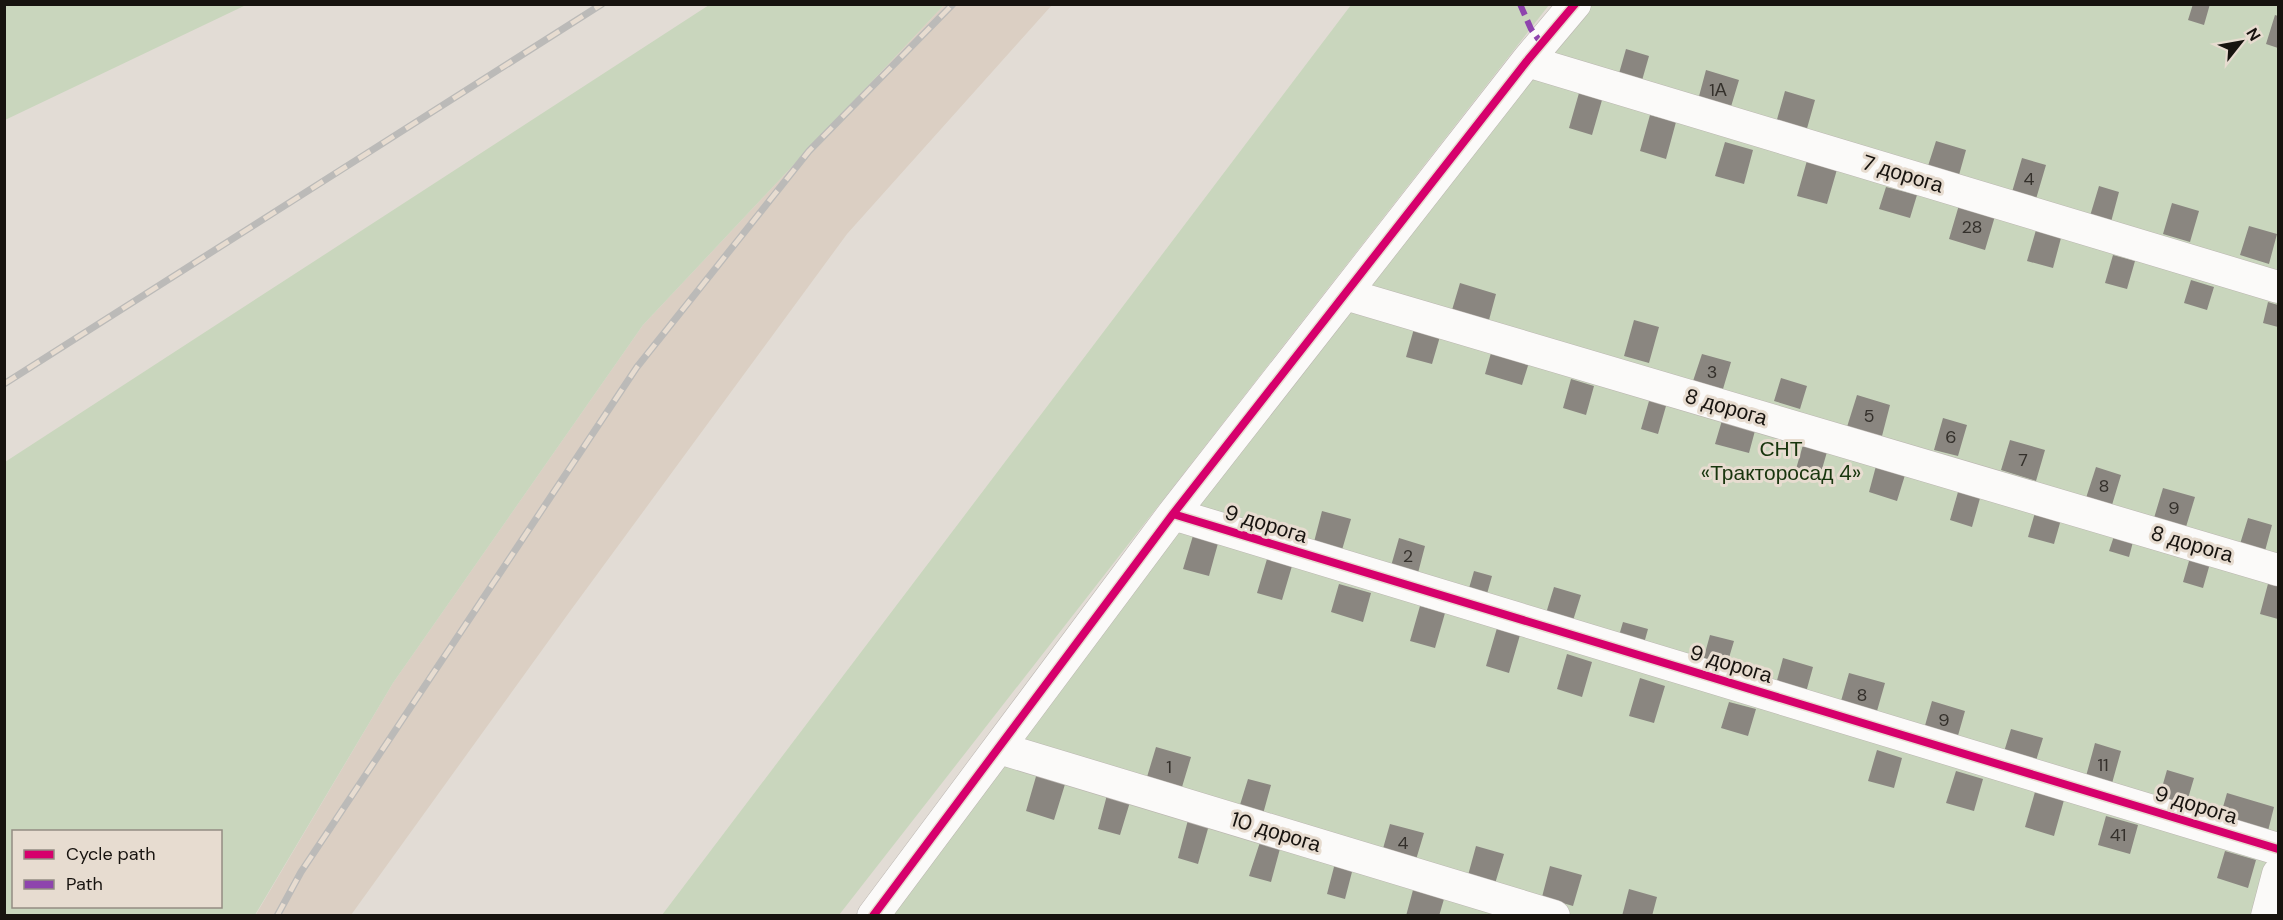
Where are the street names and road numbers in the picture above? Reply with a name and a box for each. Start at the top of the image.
street label: 7 дорога [1859,148,1947,200]
street label: 8 дорога [1682,382,1771,432]
street label: 9 дорога [1221,498,1311,550]
street label: 8 дорога [2148,519,2237,569]
street label: 9 дорога [1686,638,1776,690]
street label: 9 дорога [2151,779,2241,831]
street label: 10 дорога [1228,805,1325,859]

